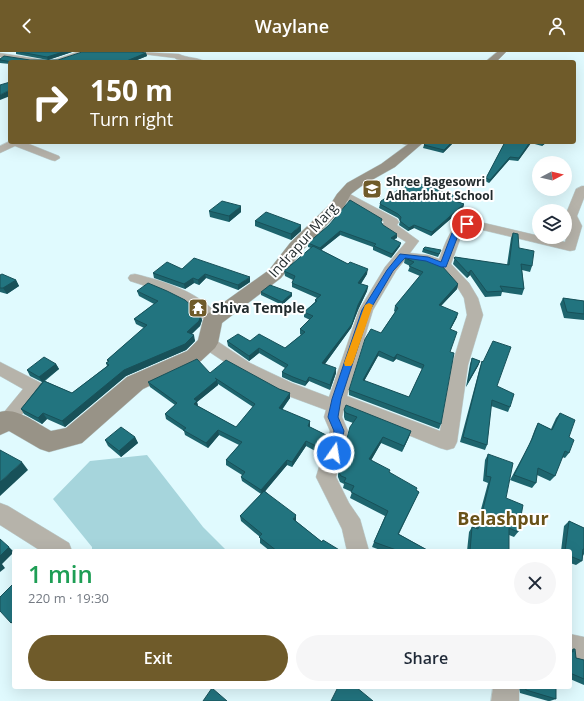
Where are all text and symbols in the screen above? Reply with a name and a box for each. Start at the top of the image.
text: Waylane [255,14,329,38]
icon: back [16,15,38,37]
icon: person [546,15,568,37]
text: 150 m [90,71,173,109]
icon: right [24,76,76,128]
text: Turn right [90,107,173,131]
north arrow [532,156,572,196]
map controls [532,156,572,244]
place label: Shree Bagesowri Adharbhut School [386,173,493,204]
school or university icon: Shree Bagesowri Adharbhut School [361,178,383,200]
street label: Indrapur Marg [264,198,342,281]
button: layers [532,204,572,244]
pin [450,207,484,241]
icon: arrive [456,213,478,235]
temple icon: Shiva Temple [187,297,209,319]
place label: Shiva Temple [212,298,305,317]
position arrow [313,432,355,474]
district label: Belashpur [457,506,549,530]
text: 1 min [28,557,93,590]
button: close [514,562,556,604]
text: 220 m · 19:30 [28,589,109,607]
button: Exit [28,635,288,681]
button: Share [296,635,556,681]

